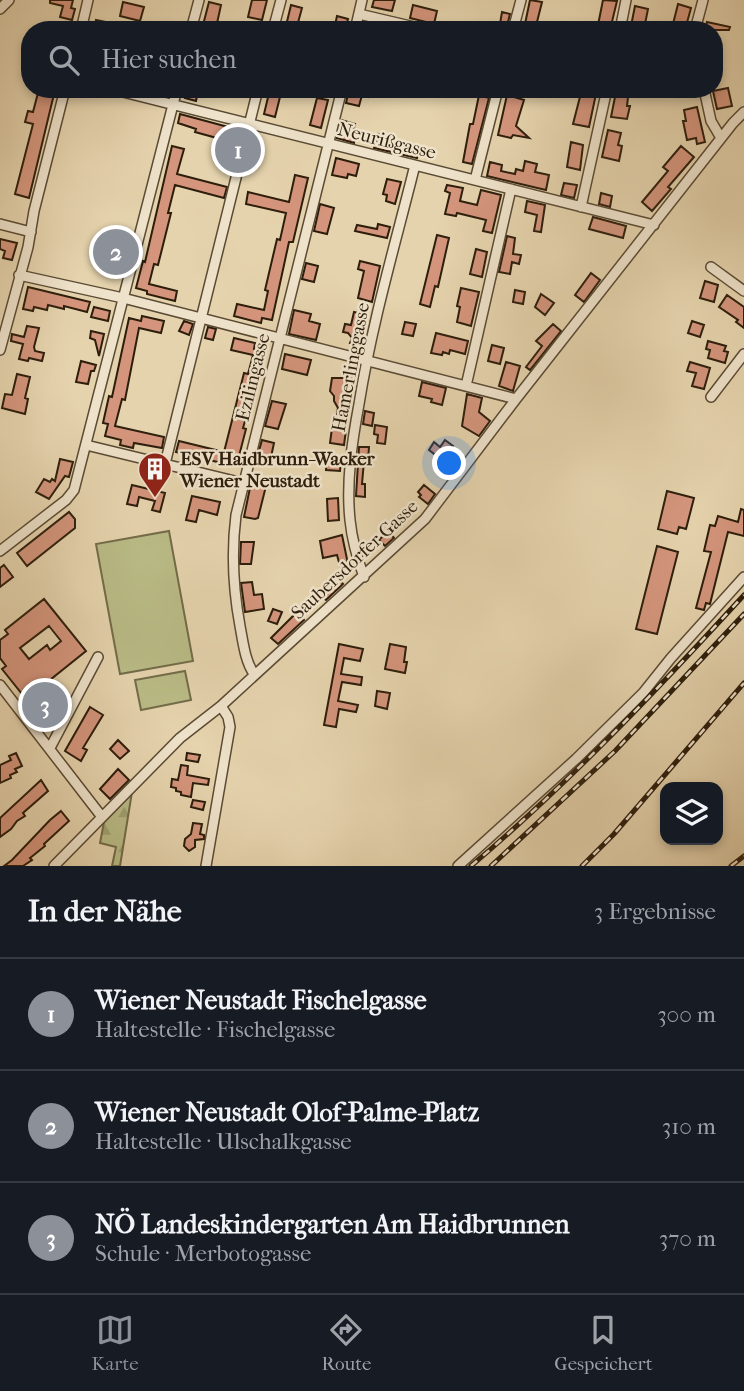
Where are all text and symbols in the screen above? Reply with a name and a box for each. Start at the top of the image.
search box [21,21,723,98]
icon: search [45,41,83,79]
text: Hier suchen [101,44,237,75]
street label: Neurißgasse [335,118,438,164]
pin: 1 [215,124,261,176]
pin: 2 [93,226,139,278]
street label: Hamerlinggasse [328,301,374,434]
street label: Ezilingasse [231,331,275,424]
your location [432,446,466,480]
place label: ESV Haidbrunn-Wacker Wiener Neustadt [179,448,376,492]
building icon: ESV Haidbrunn-Wacker Wiener Neustadt [136,450,174,499]
street label: Saubersdorfer Gasse [287,496,422,624]
pin: 3 [22,679,68,731]
map controls [660,782,723,845]
button: layers [660,782,723,845]
text: In der Nähe [28,894,182,929]
text: 3 Ergebnisse [594,898,716,925]
text: Wiener Neustadt Fischelgasse [95,985,427,1016]
text: 1 [47,1001,55,1028]
text: 300 m [657,1001,716,1028]
text: Haltestelle · Fischelgasse [95,1016,335,1043]
text: Wiener Neustadt Olof-Palme-Platz [95,1097,479,1128]
text: 2 [45,1113,57,1140]
text: 310 m [662,1113,716,1140]
text: Haltestelle · Ulschalkgasse [95,1128,352,1155]
text: NÖ Landeskindergarten Am Haidbrunnen [95,1209,570,1240]
text: 3 [46,1225,56,1252]
text: 370 m [659,1225,716,1252]
text: Schule · Merbotogasse [95,1240,311,1267]
tab: Karte [91,1311,139,1375]
tab: Route [322,1311,371,1375]
tab: Gespeichert [554,1311,653,1375]

